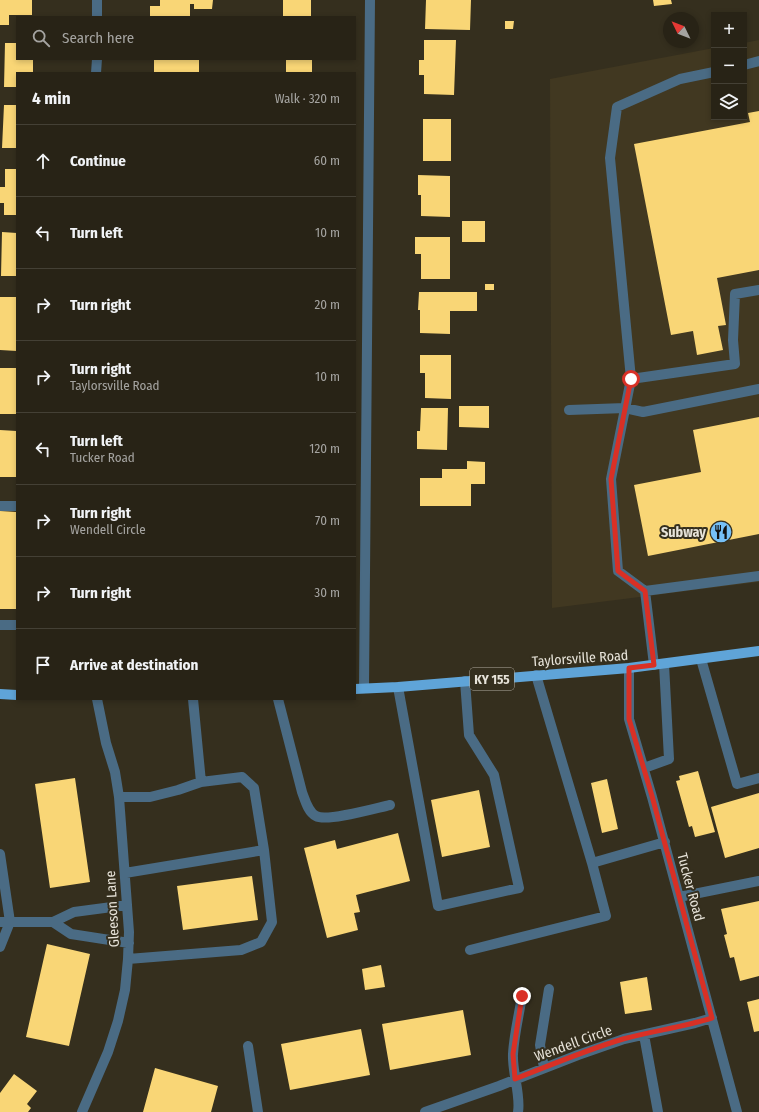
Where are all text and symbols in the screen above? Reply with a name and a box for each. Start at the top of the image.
north arrow [663,12,699,48]
map controls [711,12,747,120]
button: + [711,12,747,48]
search box [16,16,356,60]
icon: search [30,27,52,49]
text: Search here [62,29,134,47]
button: − [711,48,747,84]
button: layers [711,84,747,120]
text: 4 min [32,88,71,109]
text: Walk · 320 m [275,91,340,106]
icon: ahead [32,150,54,172]
text: Continue [70,152,126,170]
text: 60 m [314,153,340,168]
icon: left [32,222,54,244]
text: Turn left [70,224,123,242]
text: 10 m [315,225,340,240]
icon: right [32,294,54,316]
text: Turn right [70,296,131,314]
text: 20 m [314,297,340,312]
text: Turn right [70,360,131,378]
icon: right [32,366,54,388]
text: 10 m [315,369,340,384]
route start [622,370,640,388]
text: Taylorsville Road [70,378,160,393]
text: Turn left [70,432,123,450]
icon: left [32,438,54,460]
text: 120 m [309,441,340,456]
text: Tucker Road [70,450,135,465]
text: Turn right [70,504,131,522]
icon: right [32,510,54,532]
text: 70 m [315,513,340,528]
restaurant icon: Subway [708,519,734,545]
text: Wendell Circle [70,522,146,537]
place label: Subway [661,524,706,541]
icon: right [32,582,54,604]
text: Turn right [70,584,131,602]
text: 30 m [314,585,340,600]
street label: Taylorsville Road [531,647,629,670]
icon: arrive [32,654,54,676]
text: Arrive at destination [70,656,198,674]
road number: KY 155 [470,668,514,690]
street label: Tucker Road [673,851,708,923]
street label: Gleeson Lane [102,870,123,948]
route end [513,987,531,1005]
street label: Wendell Circle [532,1022,614,1065]

